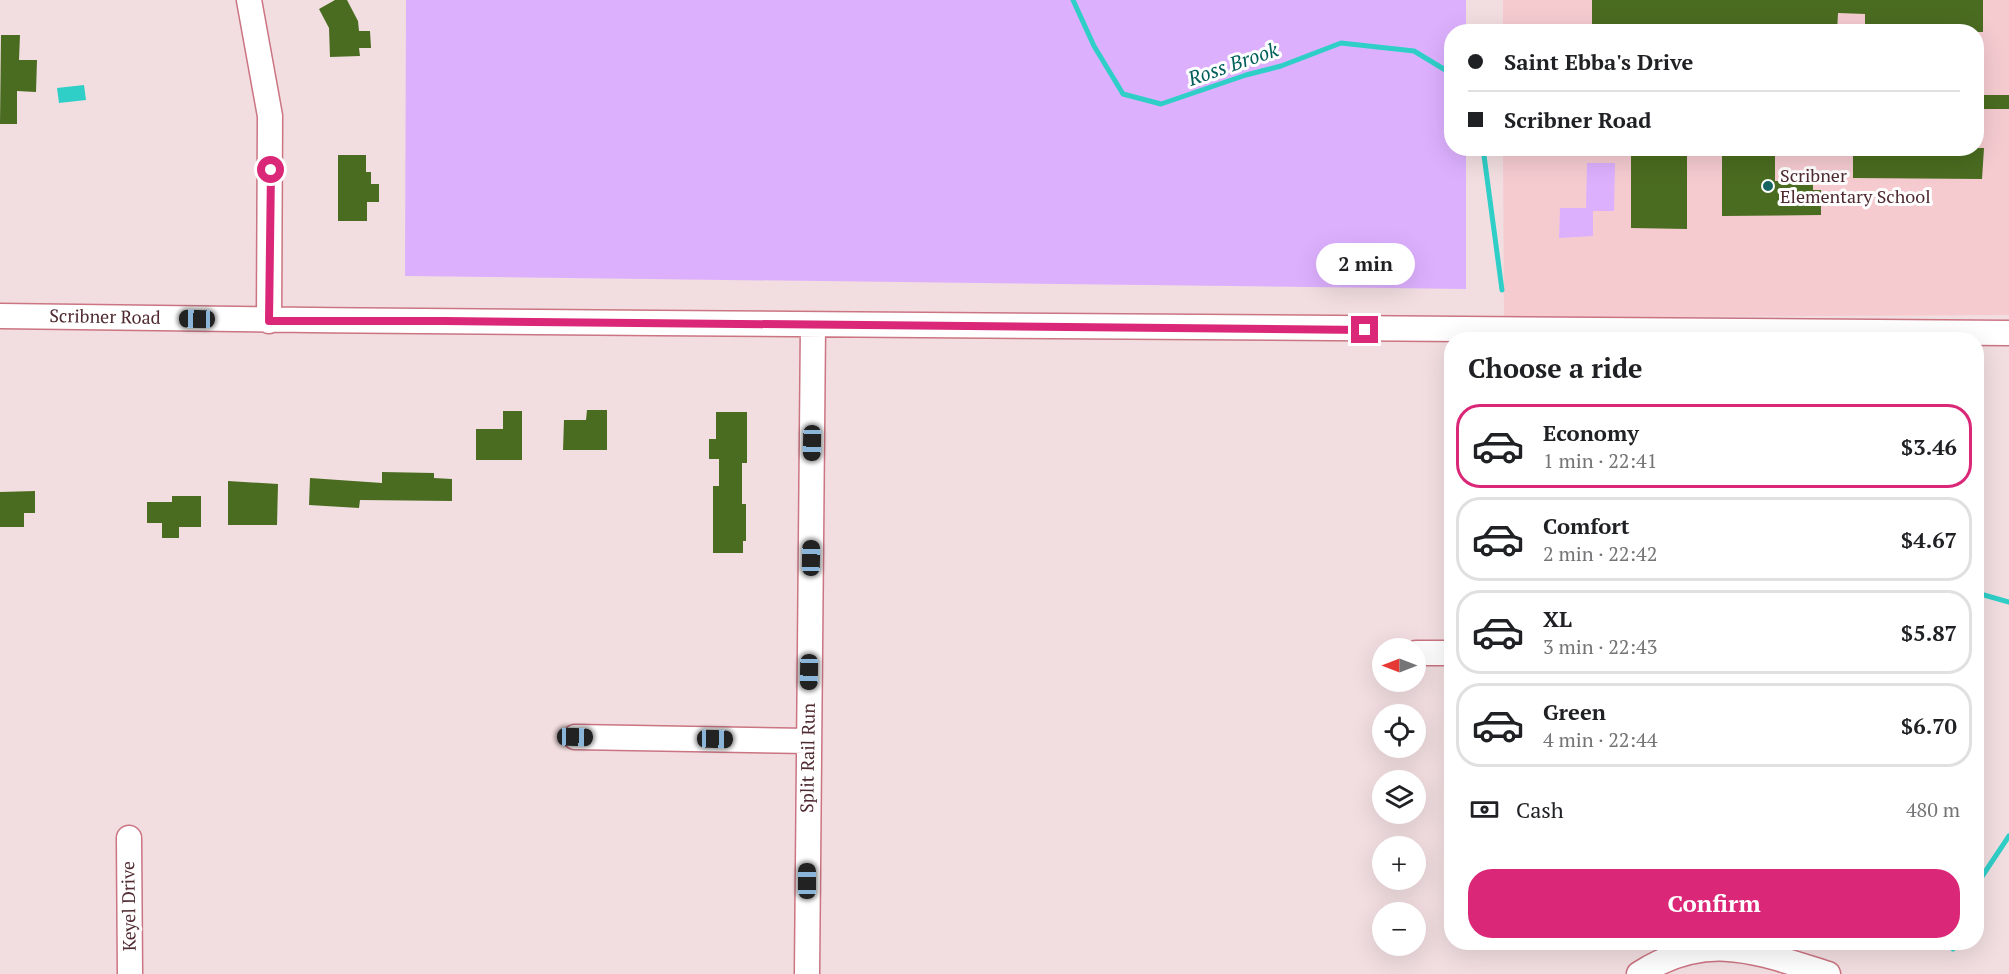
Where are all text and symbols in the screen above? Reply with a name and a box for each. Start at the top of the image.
water label: Ross Brook [1183,35,1282,92]
text: Saint Ebba's Drive [1504,47,1693,76]
text: Scribner Road [1504,105,1651,134]
route start [257,156,284,183]
place label: Scribner Elementary School [1780,163,1931,208]
marker: Scribner Elementary School [1761,179,1775,193]
callout: 2 min [1316,243,1414,285]
text: 2 min [1338,250,1393,277]
street label: Scribner Road [49,303,161,329]
car [179,310,215,328]
route end [1351,316,1378,343]
text: Choose a ride [1468,350,1643,386]
text: Economy [1543,418,1639,447]
icon: car [1471,419,1525,473]
car [803,425,821,461]
text: $3.46 [1901,432,1957,461]
text: 1 min · 22:41 [1543,447,1657,474]
text: Comfort [1543,511,1629,540]
icon: car [1471,512,1525,566]
text: $4.67 [1901,525,1957,554]
car [802,540,820,576]
text: 2 min · 22:42 [1543,540,1657,567]
text: XL [1543,604,1572,633]
icon: car [1471,605,1525,659]
text: $5.87 [1901,618,1957,647]
text: 3 min · 22:43 [1543,633,1657,660]
north arrow [1372,638,1426,692]
map controls [1372,638,1426,956]
car [800,654,818,690]
text: Green [1543,697,1606,726]
icon: car [1471,698,1525,752]
street label: Split Rail Run [794,702,820,813]
button: locate [1372,704,1426,758]
text: $6.70 [1901,711,1957,740]
text: 4 min · 22:44 [1543,726,1657,753]
car [557,728,593,746]
car [697,730,733,748]
button: layers [1372,770,1426,824]
icon: cash [1468,793,1501,826]
text: Cash [1516,795,1564,824]
text: 480 m [1906,796,1960,823]
button: + [1372,836,1426,890]
street label: Keyel Drive [115,861,141,951]
car [798,863,816,899]
button: Confirm [1468,869,1960,938]
button: − [1372,902,1426,956]

